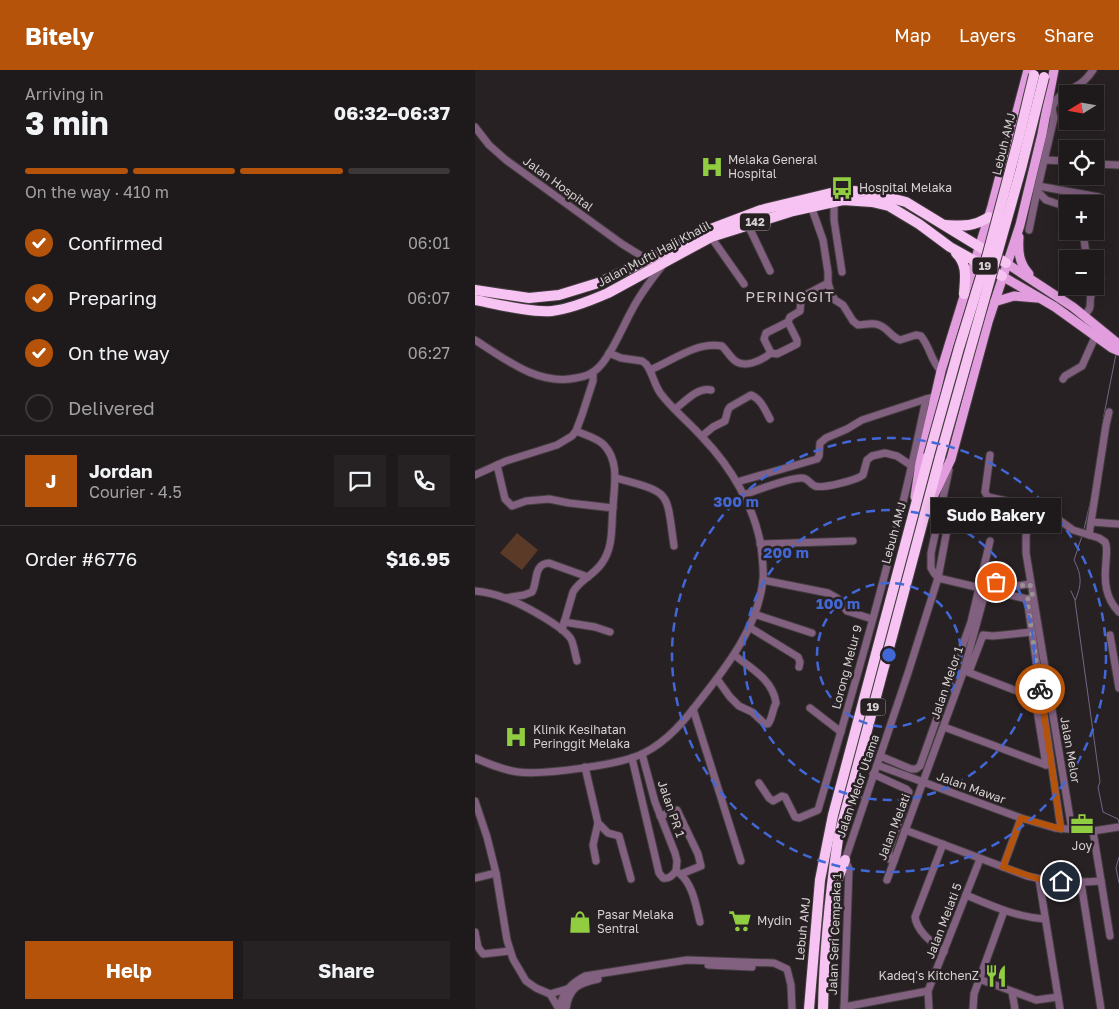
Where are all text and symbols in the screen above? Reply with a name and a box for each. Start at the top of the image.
text: Bitely [25,21,94,50]
text: Map [894,24,931,46]
text: Layers [959,24,1016,46]
text: Share [1044,24,1094,46]
text: Arriving in [25,84,104,104]
north arrow [1059,85,1104,130]
map controls [1059,85,1104,295]
text: 06:32–06:37 [334,101,450,124]
text: 3 min [25,104,109,142]
street label: Lebuh AMJ [989,111,1019,177]
button: locate [1059,140,1104,185]
place label: Melaka General Hospital [728,152,817,181]
street label: Jalan Hospital [520,153,596,214]
hospital icon: Melaka General Hospital [699,154,725,180]
bus stop icon: Hospital Melaka [829,175,855,201]
place label: Hospital Melaka [859,180,952,195]
text: On the way · 410 m [25,182,169,202]
button: + [1059,195,1104,240]
road number: 142 [740,214,770,230]
street label: Jalan Mufti Haji Khalil [595,217,713,290]
icon: check [25,229,53,257]
text: Confirmed [68,231,163,254]
text: 06:01 [408,233,450,253]
button: − [1059,250,1104,295]
road number: 19 [973,258,997,275]
icon: check [25,284,53,312]
text: Preparing [68,286,157,309]
district label: PERINGGIT [745,287,835,305]
text: 06:07 [407,288,450,308]
icon: check [25,339,53,367]
text: On the way [68,341,170,364]
text: 06:27 [408,343,450,363]
text: Delivered [68,396,155,419]
button: chat [334,455,386,507]
button: phone [398,455,450,507]
text: Jordan [89,459,153,482]
text: J [46,469,56,492]
text: Courier · 4.5 [89,482,182,502]
text: 300 m [713,492,759,510]
callout: Sudo Bakery [931,497,1061,532]
street label: Lebuh AMJ [878,500,909,566]
text: Sudo Bakery [947,505,1045,525]
text: 200 m [763,543,809,561]
text: Order #6776 [25,547,137,570]
text: $16.95 [386,547,450,570]
pin [975,561,1017,603]
icon: bag [982,568,1010,596]
text: 100 m [816,594,860,612]
street label: Lorong Melur 9 [828,623,865,711]
street label: Jalan Melor 1 [927,644,966,721]
centre of rings [880,646,898,664]
courier [1015,664,1065,714]
icon: bike [1026,675,1054,703]
road number: 19 [861,698,885,716]
street label: Jalan Melor [1057,715,1084,785]
place label: Klinik Kesihatan Peringgit Melaka [533,722,630,751]
hospital icon: Klinik Kesihatan Peringgit Melaka [503,724,529,750]
street label: Jalan Melor Utama [833,732,882,839]
street label: Jalan Mawar [935,768,1008,807]
street label: Jalan PR 1 [655,778,688,839]
street label: Jalan Melati [874,791,913,862]
office icon: Joy [1069,811,1095,837]
place label: Joy [1072,838,1092,853]
pin [1040,860,1082,902]
icon: home [1047,867,1075,895]
street label: Jalan Seri Cempaka 1 [825,873,844,995]
street label: Jalan Melati 5 [922,881,965,961]
street label: Lebuh AMJ [792,896,813,961]
place label: Pasar Melaka Sentral [597,907,674,936]
supermarket icon: Mydin [727,908,753,934]
shop icon: Pasar Melaka Sentral [567,909,593,935]
place label: Mydin [757,913,792,928]
button: Help [25,941,233,999]
button: Share [243,941,450,999]
restaurant icon: Kadeq's KitchenZ [983,963,1009,989]
place label: Kadeq's KitchenZ [879,968,979,983]

